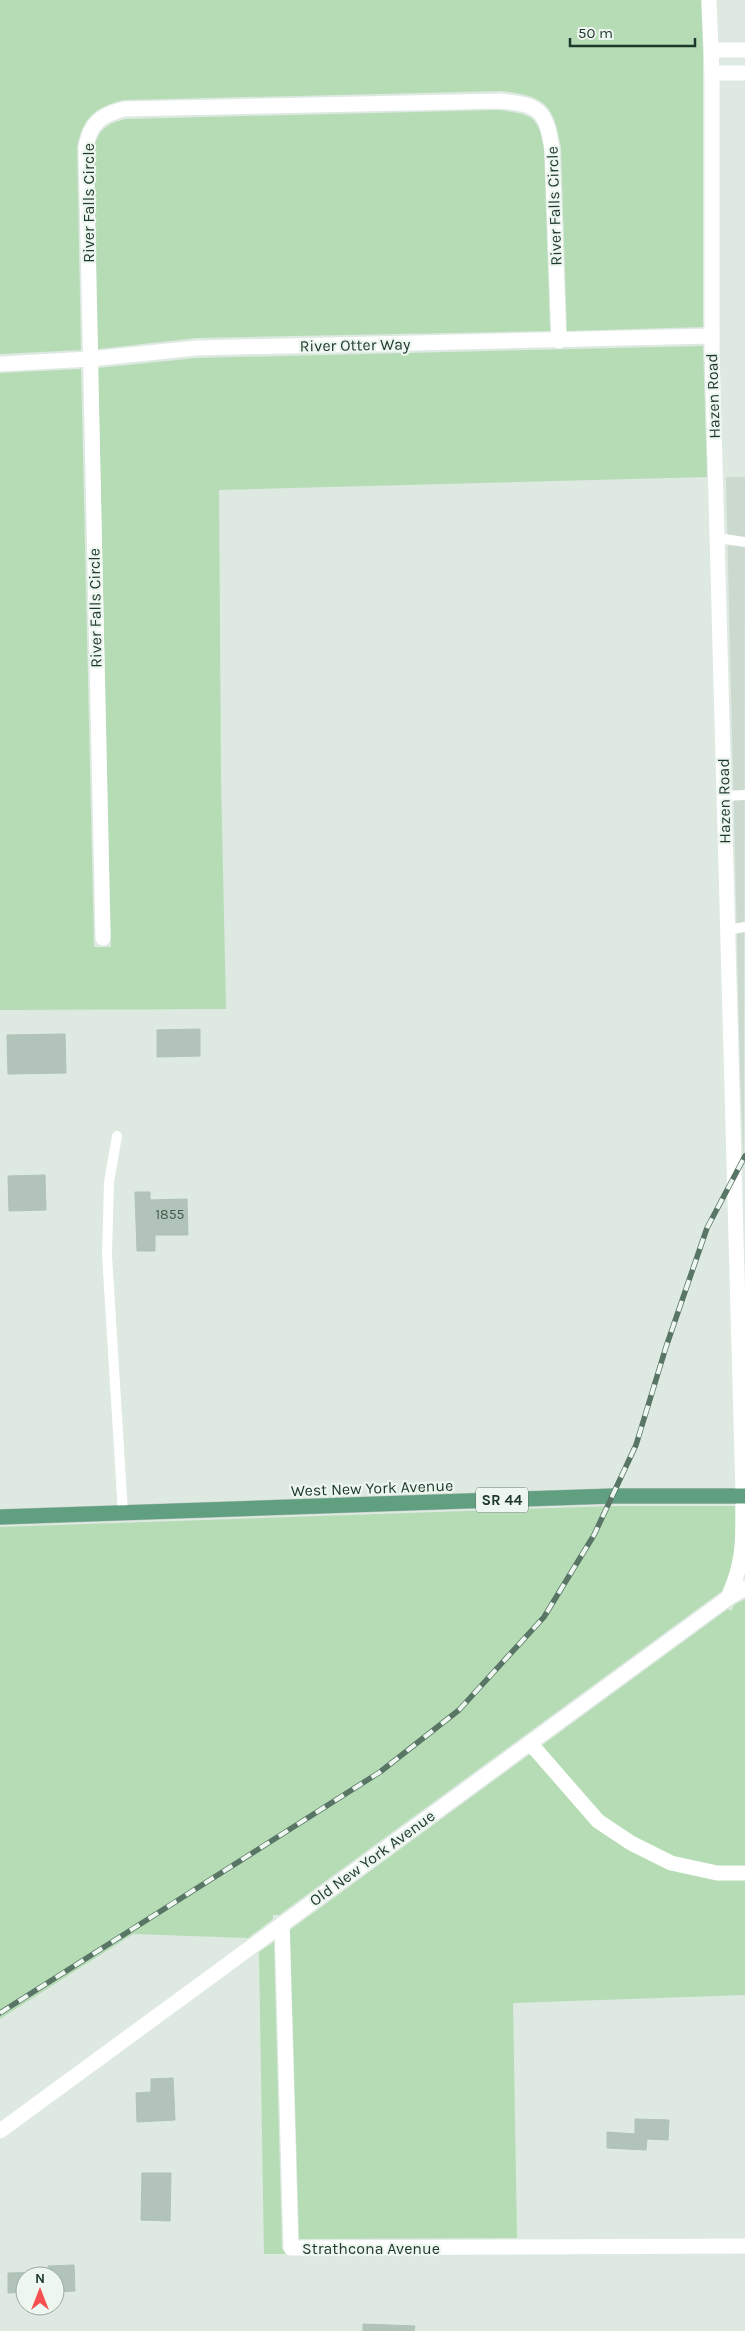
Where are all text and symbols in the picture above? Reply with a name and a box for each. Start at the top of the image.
scale bar [570,15,695,47]
text: 50 m [578,24,613,42]
street label: River Falls Circle [79,143,98,263]
street label: River Falls Circle [542,146,566,266]
street label: River Otter Way [300,335,411,355]
street label: Hazen Road [702,353,724,439]
street label: River Falls Circle [84,548,106,668]
street label: Hazen Road [714,758,734,844]
house number: 1855 [155,1206,185,1223]
street label: West New York Avenue [290,1476,454,1500]
road number: SR 44 [476,1488,528,1512]
street label: Old New York Avenue [306,1806,438,1910]
street label: Strathcona Avenue [302,2239,440,2258]
north arrow [15,2266,65,2316]
text: N [35,2270,45,2287]

